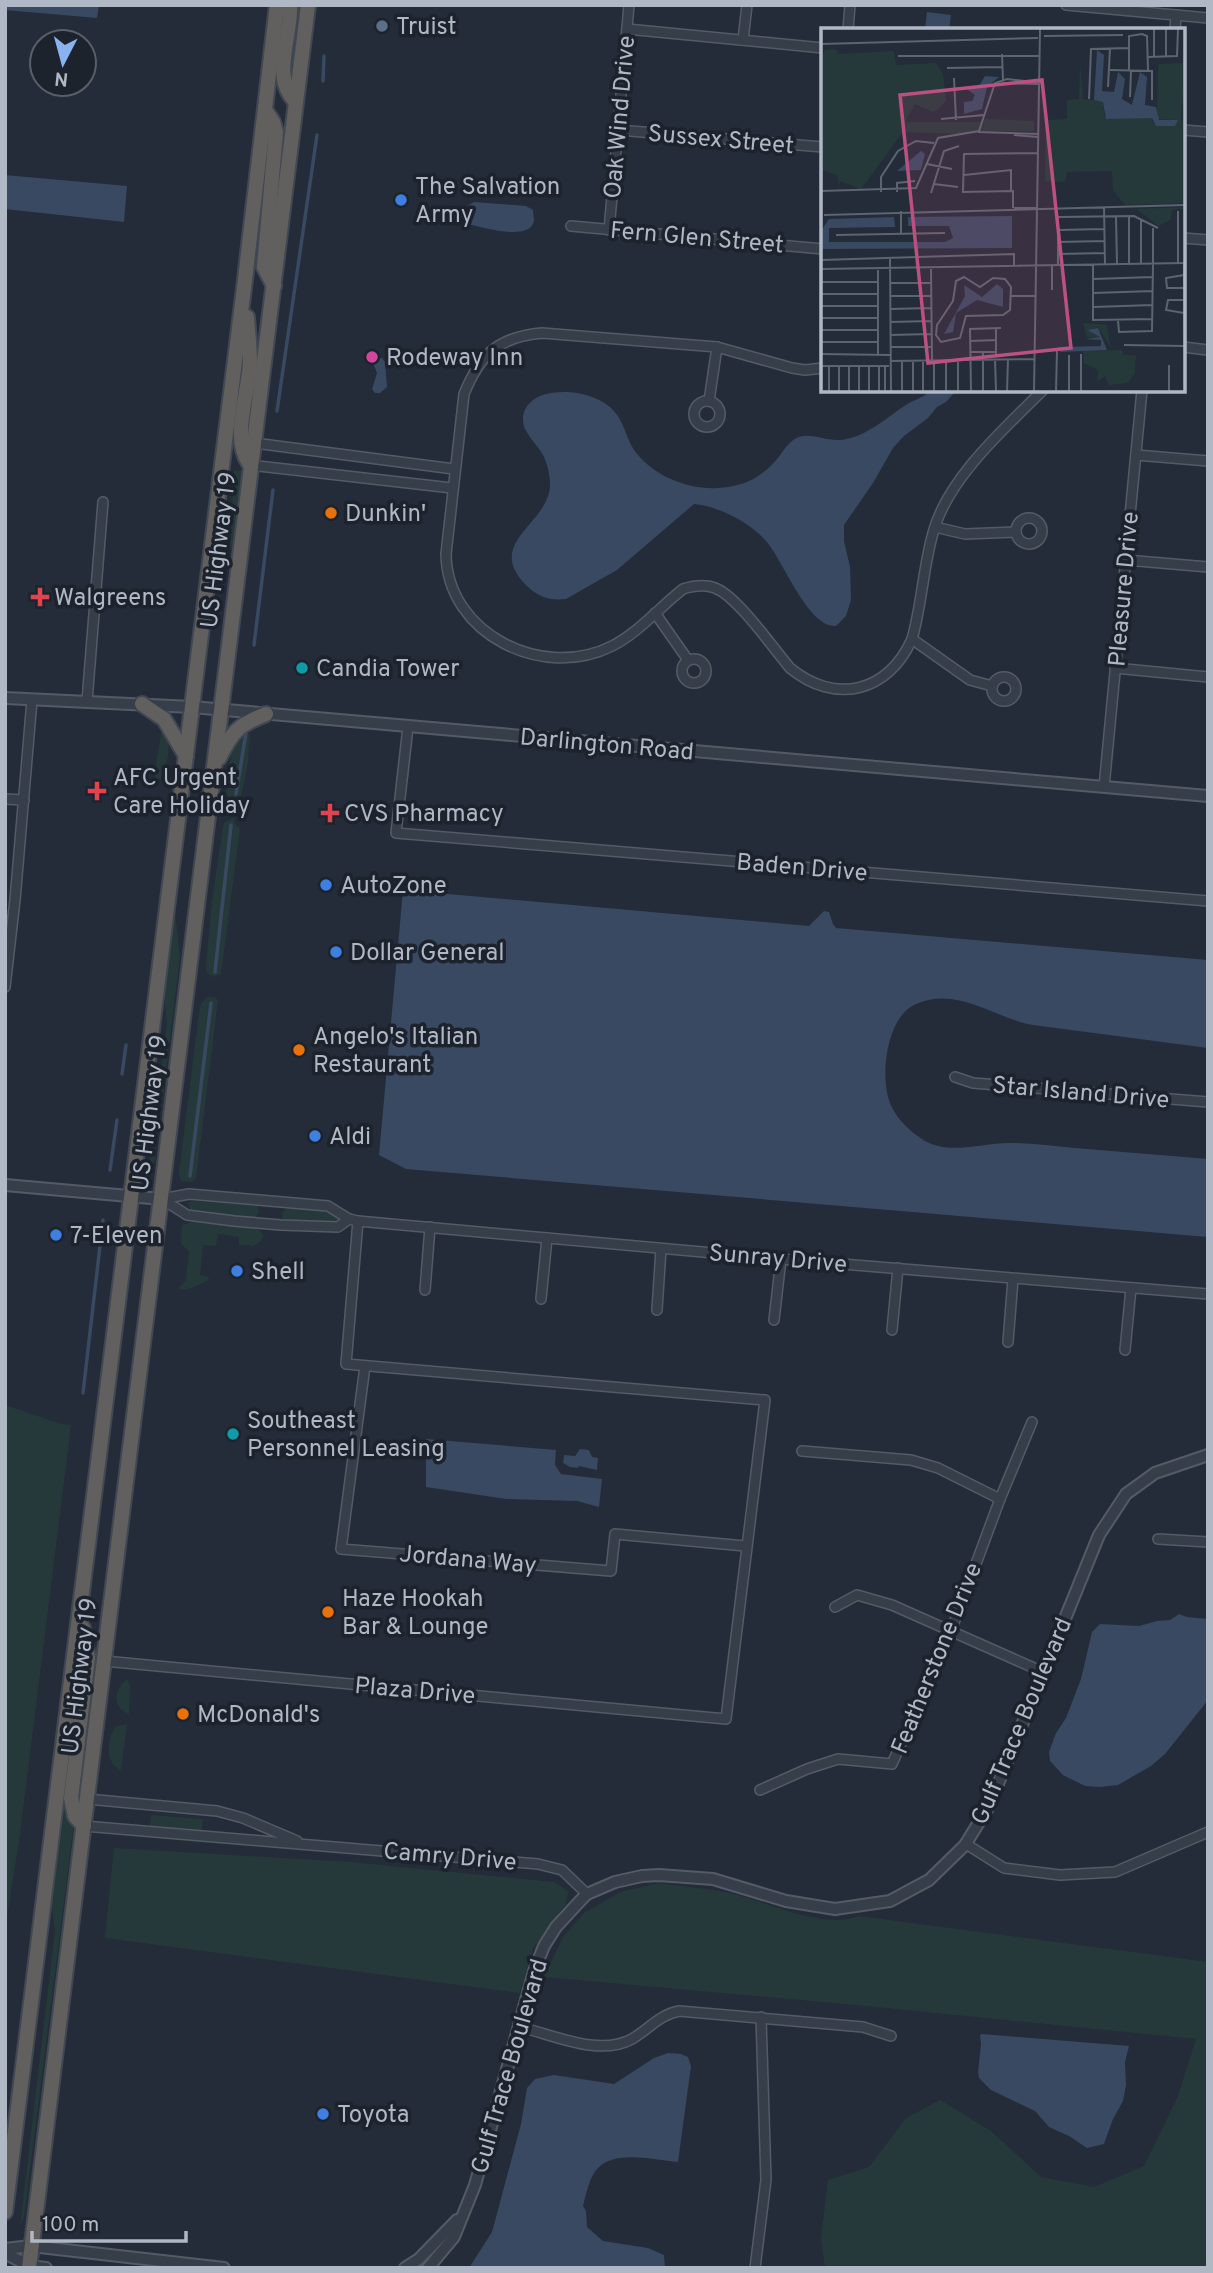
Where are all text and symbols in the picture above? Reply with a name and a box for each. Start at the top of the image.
place label: Truist [396,13,457,43]
marker: Truist [374,18,390,34]
north arrow [28,28,98,98]
inset map [821,28,1185,392]
street label: Oak Wind Drive [599,34,643,200]
text: N [53,65,69,91]
street label: Sussex Street [647,120,795,162]
place label: The Salvation Army [415,173,560,231]
marker: The Salvation Army [393,192,409,208]
street label: Fern Glen Street [609,216,785,262]
place label: Rodeway Inn [386,344,523,374]
marker: Rodeway Inn [364,349,380,365]
street label: US Highway 19 [196,470,244,630]
place label: Dunkin' [345,500,426,530]
marker: Dunkin' [323,505,339,521]
street label: Pleasure Drive [1103,510,1147,668]
place label: Walgreens [54,584,166,614]
marker: Walgreens [32,589,48,605]
place label: Candia Tower [316,655,460,685]
marker: Candia Tower [294,660,310,676]
street label: Darlington Road [519,723,695,769]
place label: AFC Urgent Care Holiday [113,764,250,822]
marker: AFC Urgent Care Holiday [87,781,107,801]
place label: CVS Pharmacy [344,800,504,830]
marker: CVS Pharmacy [322,805,338,821]
street label: Baden Drive [735,848,869,890]
place label: AutoZone [340,872,447,902]
marker: AutoZone [318,877,334,893]
place label: Dollar General [350,939,504,969]
marker: Dollar General [328,944,344,960]
place label: Angelo's Italian Restaurant [313,1023,478,1081]
street label: US Highway 19 [127,1033,175,1193]
marker: Angelo's Italian Restaurant [291,1042,307,1058]
street label: Star Island Drive [991,1071,1171,1117]
place label: Aldi [329,1123,371,1153]
marker: Aldi [307,1128,323,1144]
place label: 7-Eleven [70,1222,163,1252]
marker: 7-Eleven [48,1227,64,1243]
street label: Sunray Drive [708,1239,848,1281]
place label: Shell [251,1258,305,1288]
marker: Shell [229,1263,245,1279]
place label: Southeast Personnel Leasing [247,1407,445,1465]
marker: Southeast Personnel Leasing [225,1426,241,1442]
street label: Jordana Way [398,1540,538,1582]
street label: Featherstone Drive [886,1559,990,1759]
place label: Haze Hookah Bar & Lounge [342,1585,488,1643]
street label: US Highway 19 [57,1596,105,1756]
marker: Haze Hookah Bar & Lounge [320,1604,336,1620]
street label: Gulf Trace Boulevard [966,1614,1080,1830]
street label: Plaza Drive [353,1672,477,1712]
place label: McDonald's [197,1701,320,1731]
marker: McDonald's [175,1706,191,1722]
street label: Camry Drive [382,1837,518,1879]
street label: Gulf Trace Boulevard [466,1956,556,2177]
place label: Toyota [337,2101,409,2131]
marker: Toyota [315,2106,331,2122]
scale bar [32,2200,186,2244]
text: 100 m [42,2212,99,2239]

